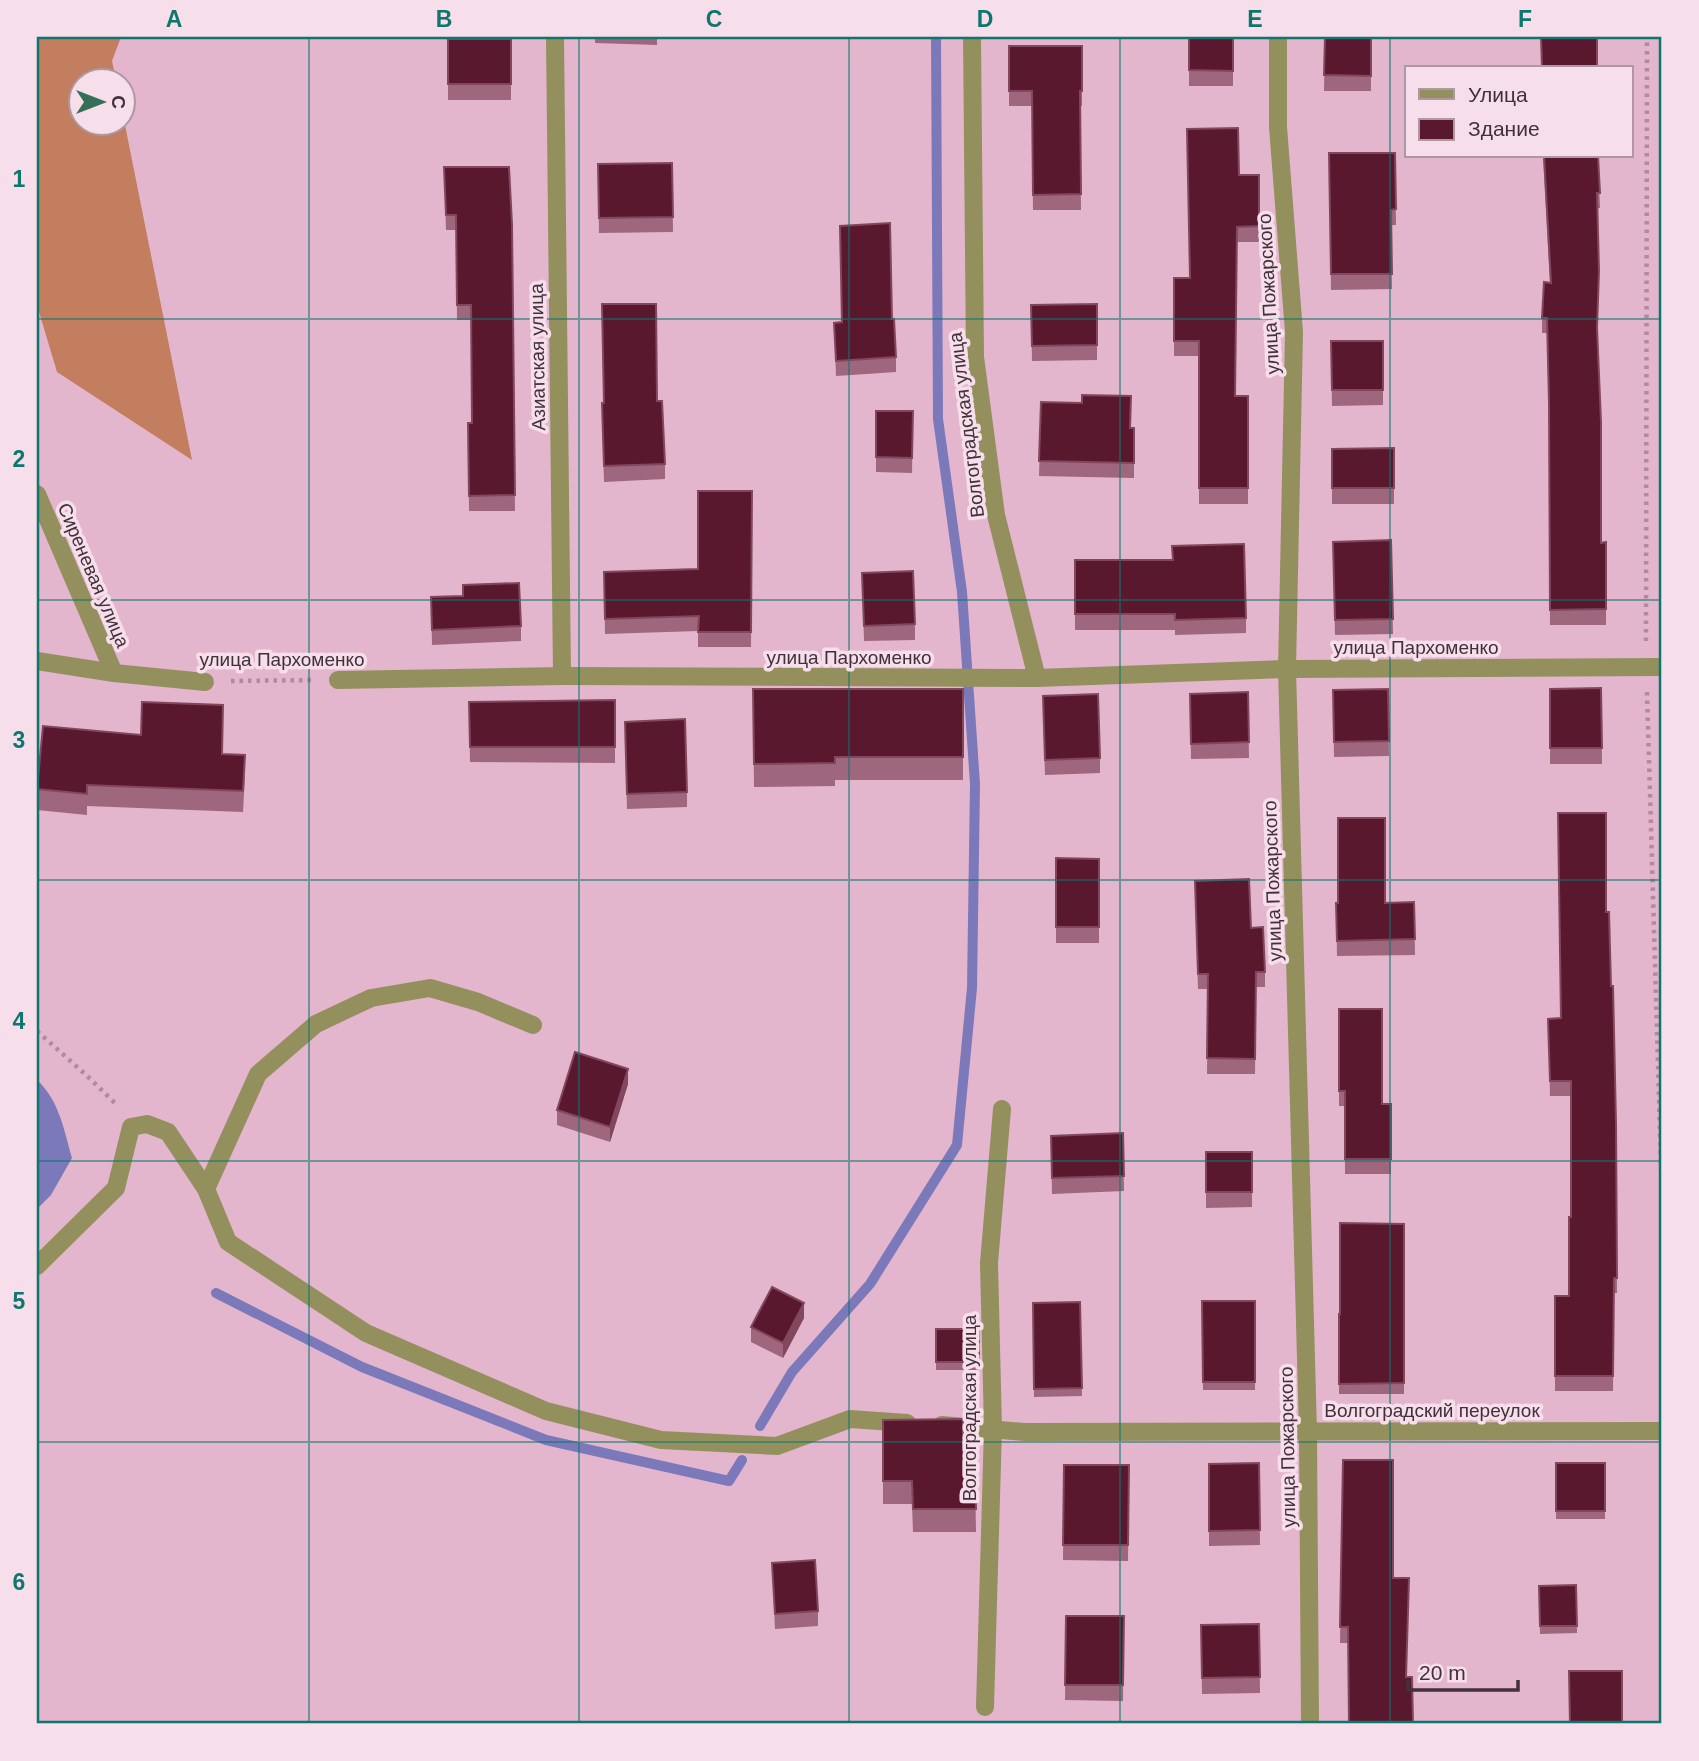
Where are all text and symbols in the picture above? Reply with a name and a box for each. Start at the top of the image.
text: A [166,6,182,32]
text: B [436,6,452,32]
text: C [706,6,722,32]
text: D [977,6,993,32]
text: E [1247,6,1263,32]
text: F [1518,6,1532,32]
north arrow [66,66,136,136]
legend [1405,66,1632,158]
text: Улица [1468,83,1528,106]
text: С [108,95,129,109]
text: Здание [1468,117,1540,140]
text: 1 [13,166,26,192]
street label: улица Пожарского [1254,213,1283,375]
street label: Азиатская улица [526,283,549,431]
street label: Волгоградская улица [945,331,988,519]
text: 2 [13,446,25,472]
street label: Сиреневая улица [54,500,134,651]
street label: улица Пархоменко [1333,637,1499,658]
street label: улица Пархоменко [766,647,932,668]
street label: улица Пархоменко [199,649,365,670]
text: 3 [13,727,25,753]
street label: улица Пожарского [1259,800,1286,962]
text: 4 [13,1008,26,1034]
text: 5 [13,1288,26,1314]
street label: Волгоградская улица [959,1314,980,1501]
street label: улица Пожарского [1276,1366,1299,1528]
street label: Волгоградский переулок [1324,1400,1540,1421]
text: 6 [13,1569,25,1595]
scale bar [1408,1649,1519,1693]
text: 20 m [1419,1661,1466,1684]

